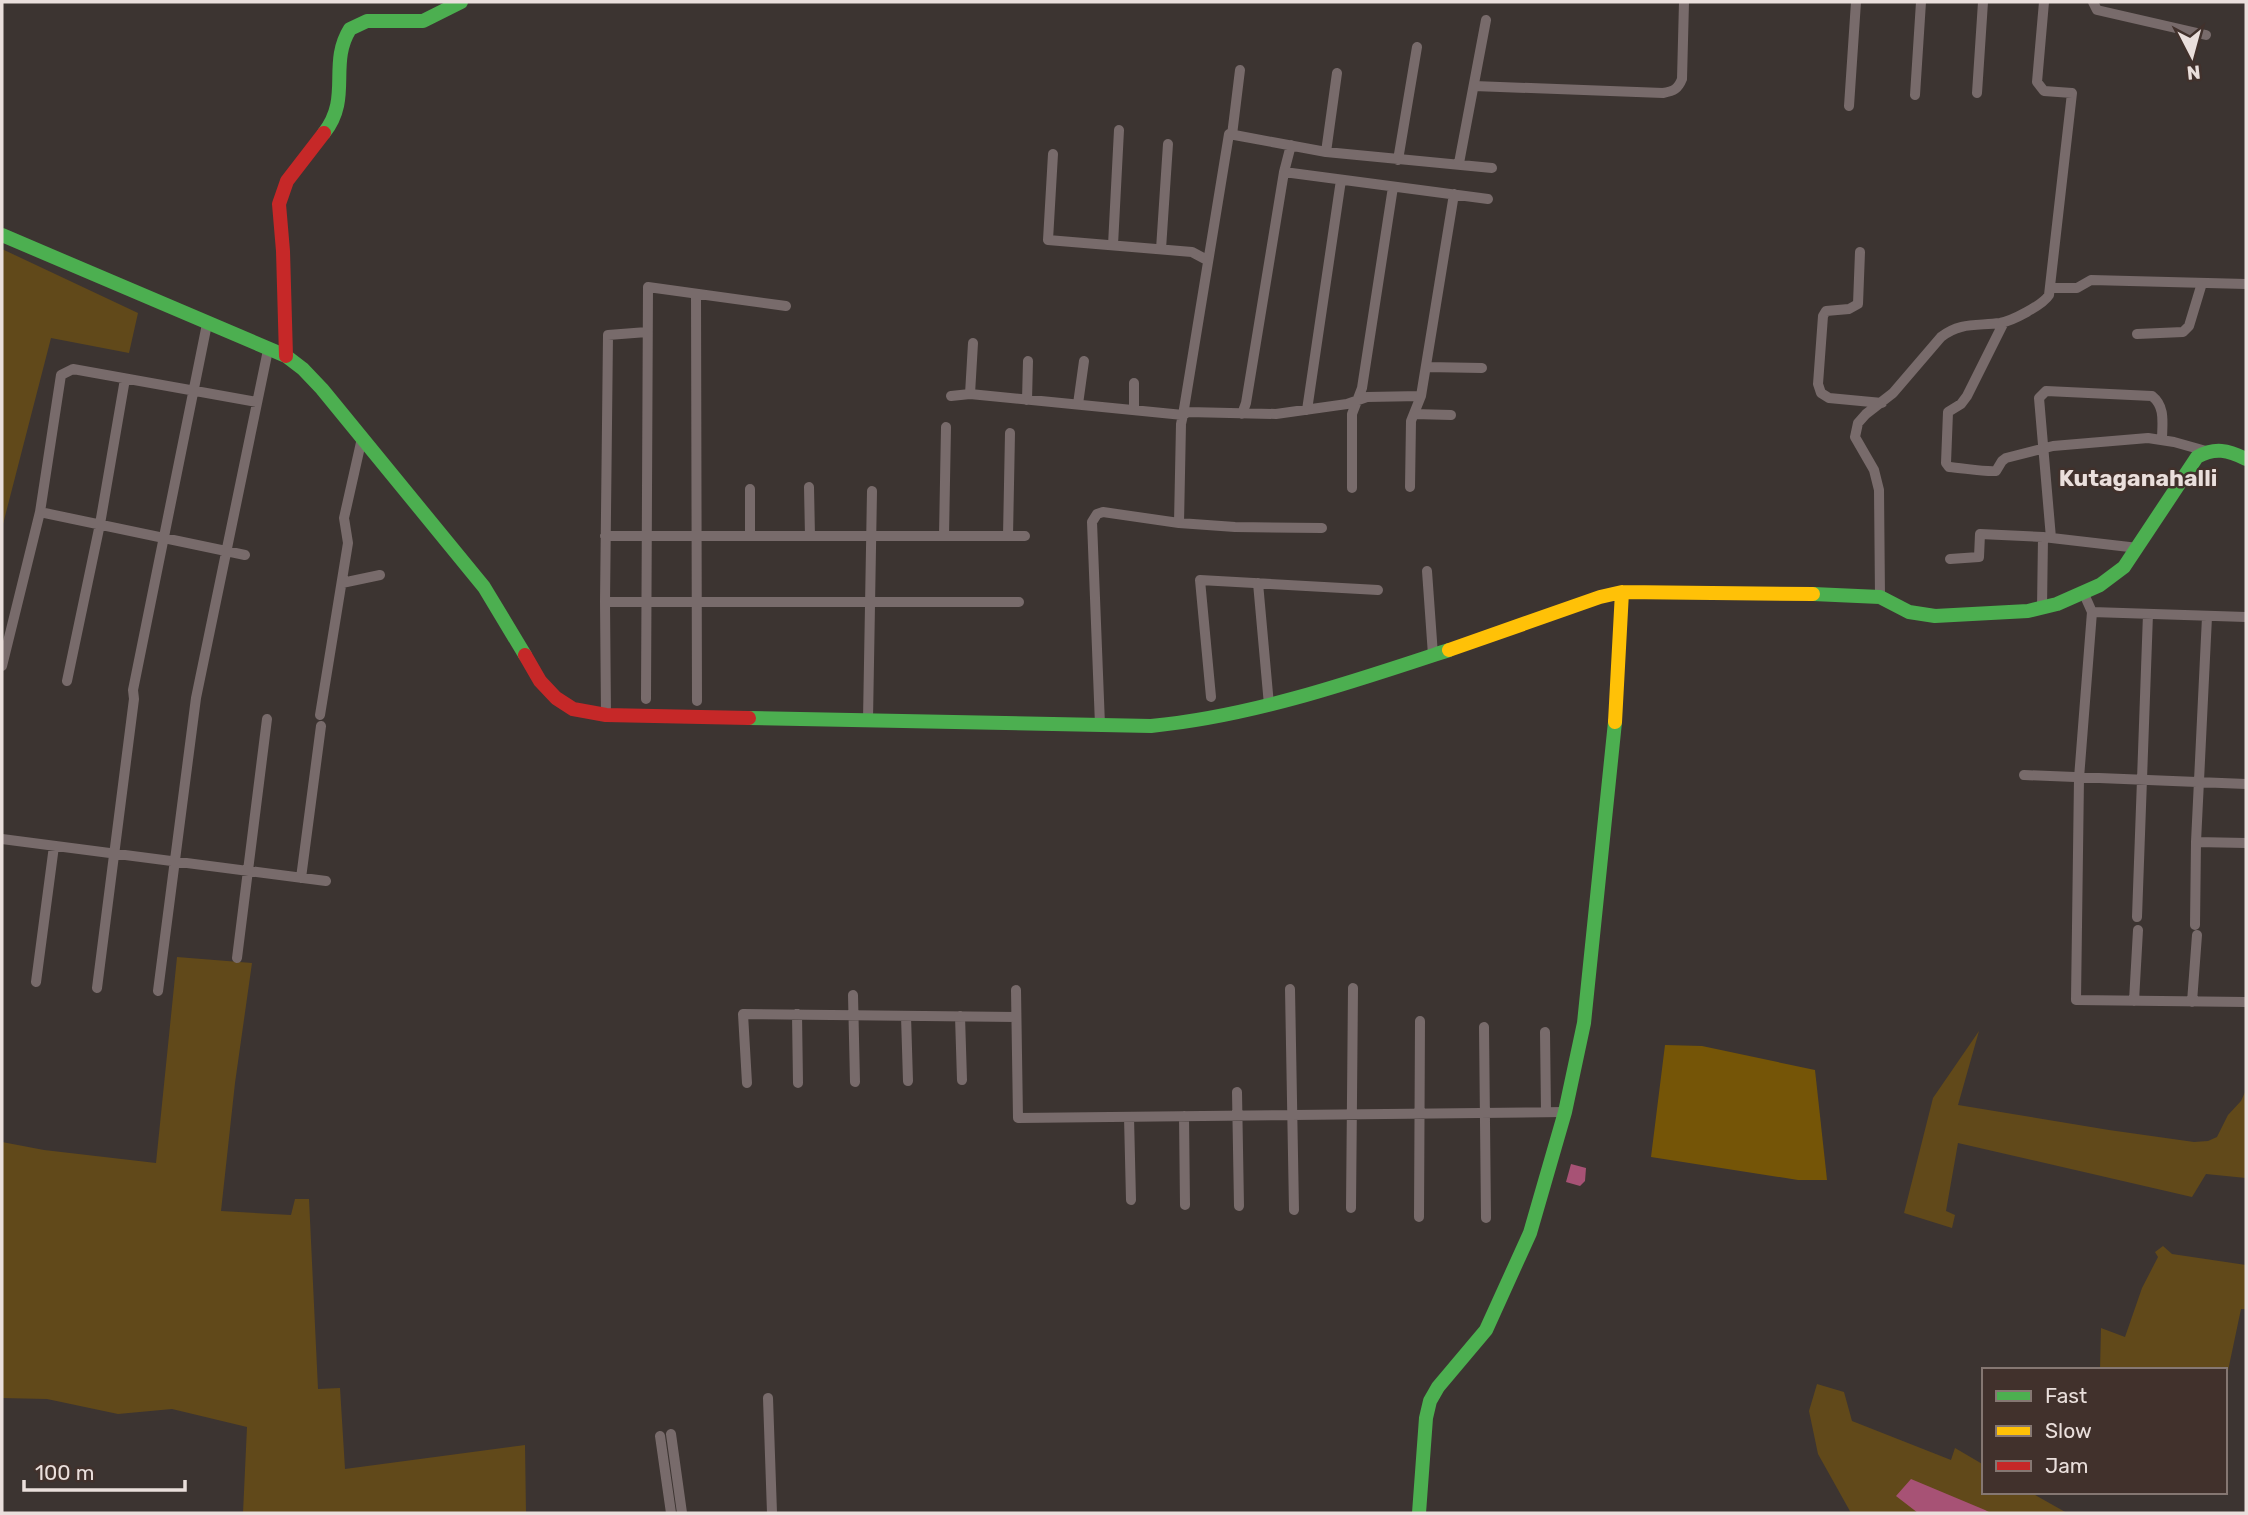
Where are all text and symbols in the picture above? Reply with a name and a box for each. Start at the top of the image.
north arrow [2157,21,2227,91]
text: N [2186,60,2202,85]
district label: Kutaganahalli [2059,464,2217,492]
legend [1982,1368,2227,1494]
text: Fast [2045,1383,2087,1408]
text: Slow [2045,1418,2092,1443]
scale bar [24,1448,186,1492]
text: Jam [2045,1453,2089,1478]
text: 100 m [35,1460,94,1485]

